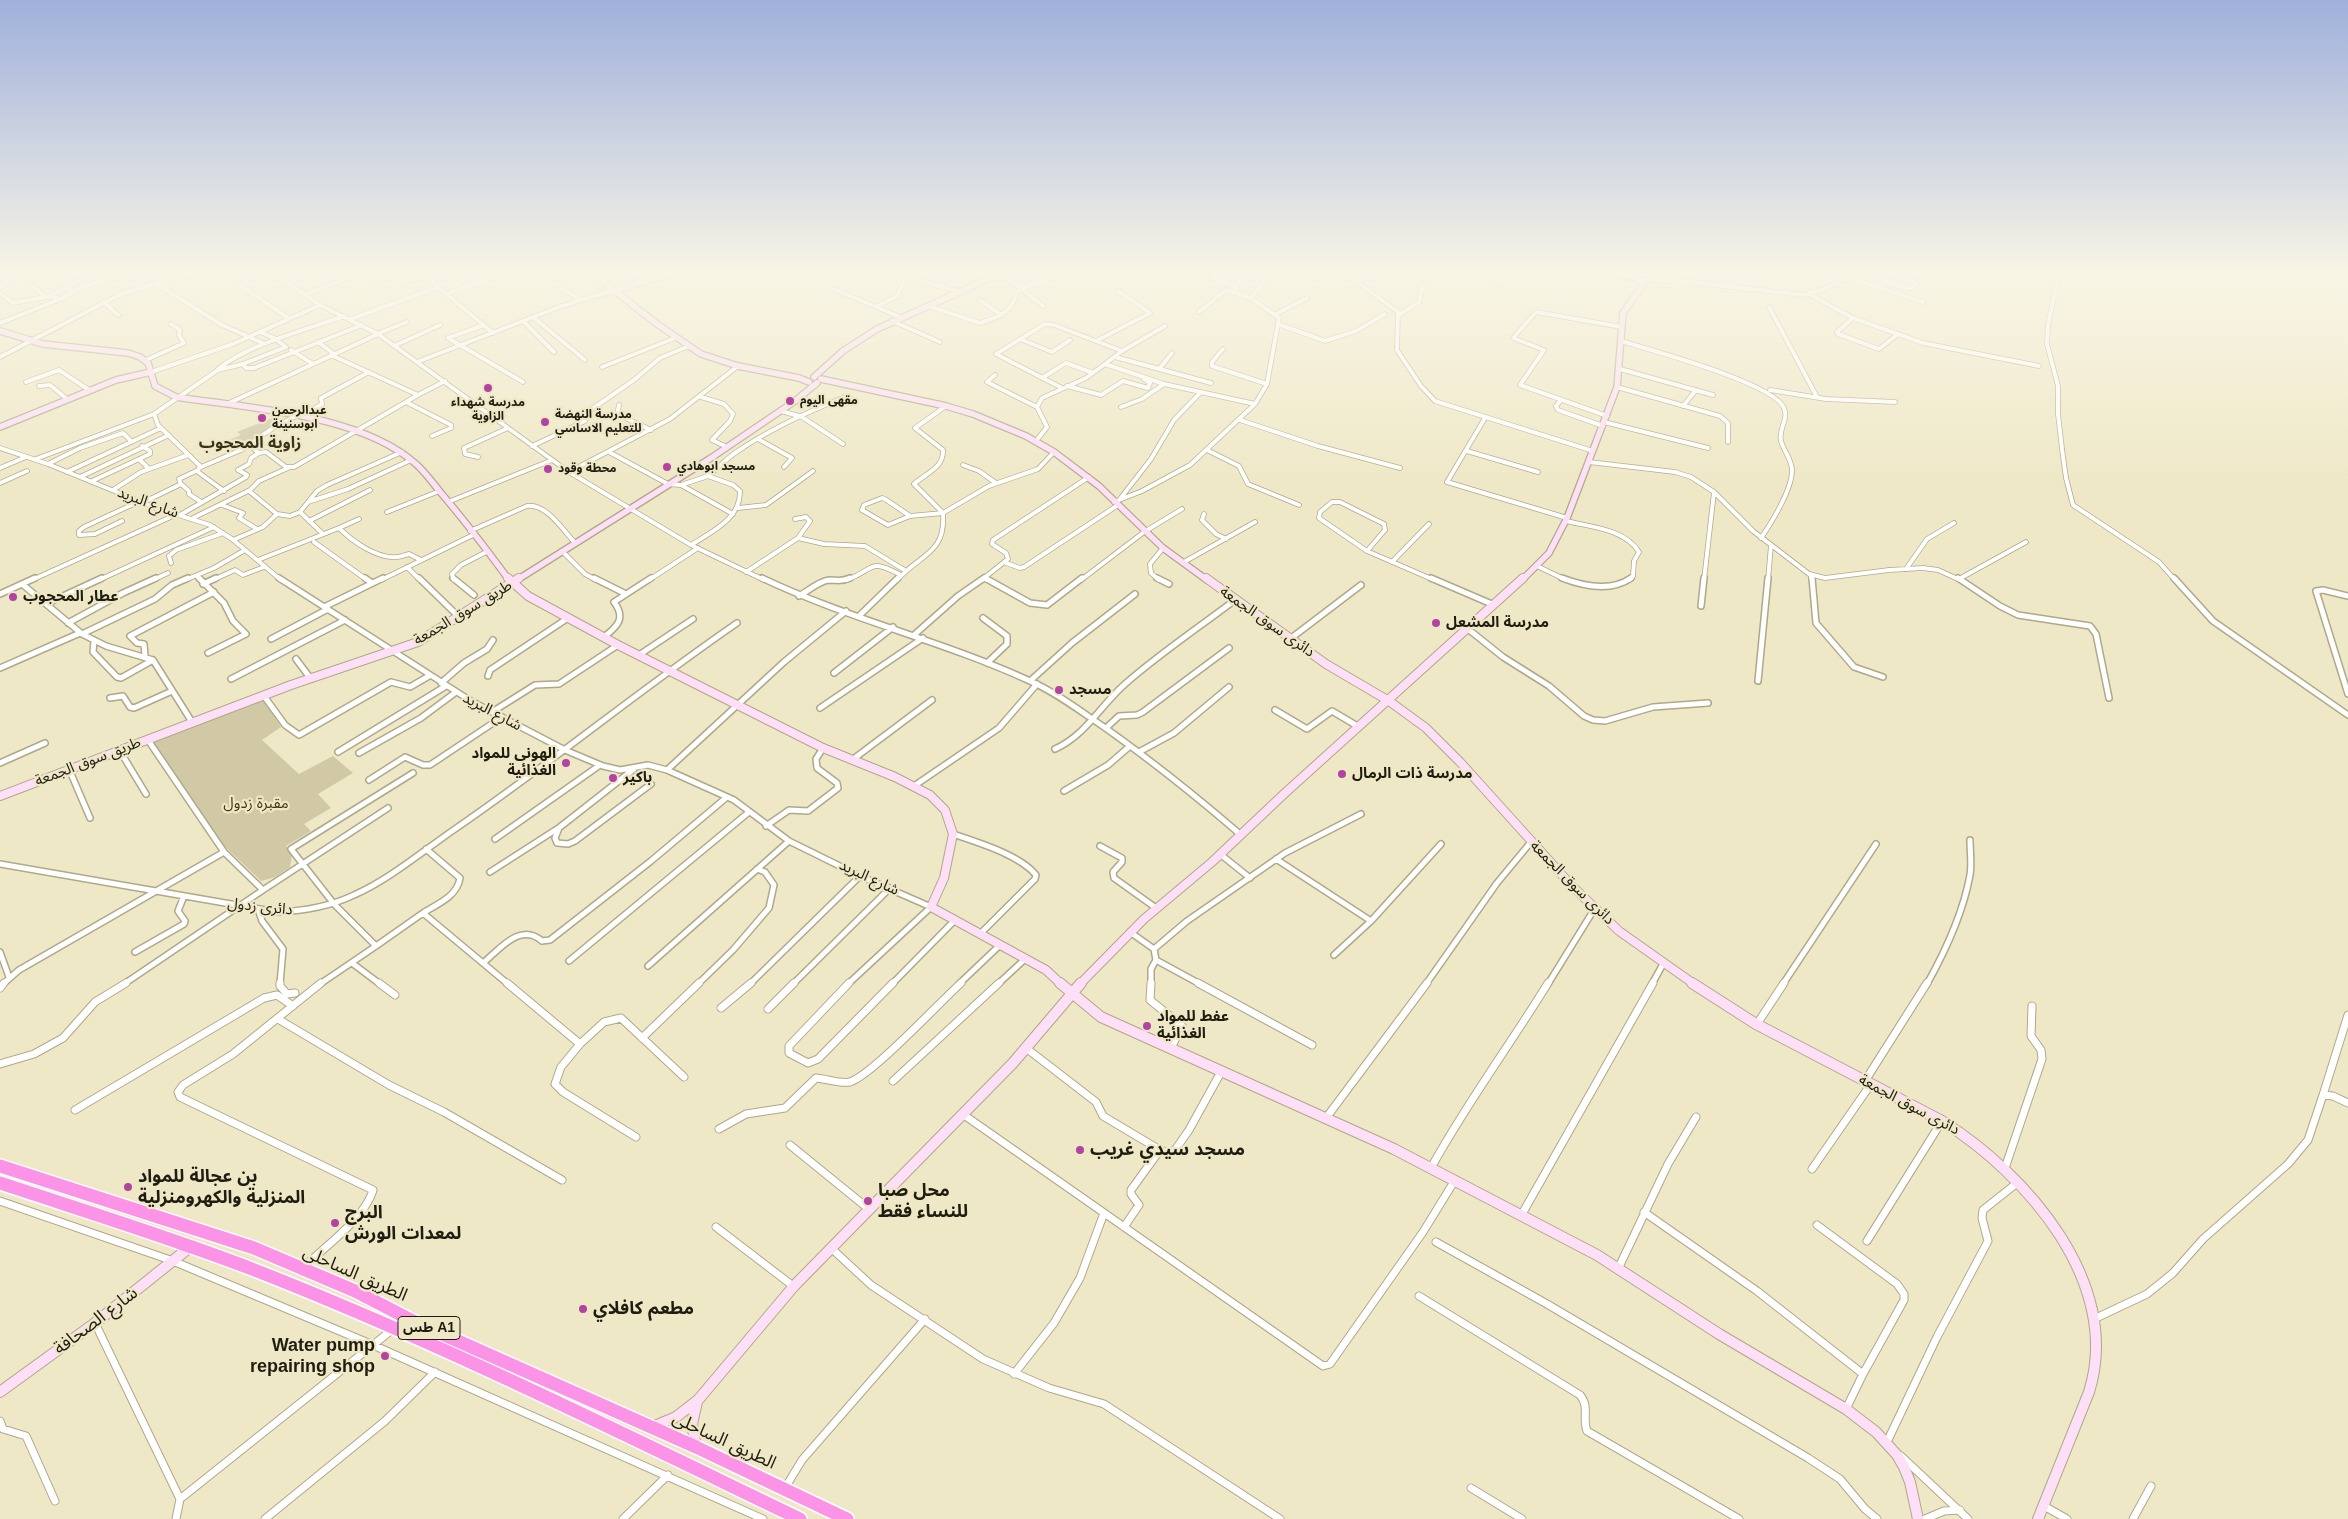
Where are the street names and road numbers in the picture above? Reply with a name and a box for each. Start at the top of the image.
street label: شارع البريد [115,484,181,522]
street label: طريق سوق الجمعة [410,576,516,650]
street label: دائرى سوق الجمعة [1216,583,1318,661]
street label: شارع البريد [460,689,524,735]
street label: طريق سوق الجمعة [33,734,143,790]
street label: دائرى سوق الجمعة [1526,837,1618,929]
street label: شارع البريد [836,856,902,900]
street label: دائرى زدول [226,895,294,919]
street label: دائرى سوق الجمعة [1855,1071,1963,1139]
street label: الطريق الساحلى [299,1241,411,1307]
street label: شارع الصحافة [50,1282,142,1360]
road number: طس A1 [398,1316,460,1340]
street label: الطريق الساحلى [669,1408,779,1474]

